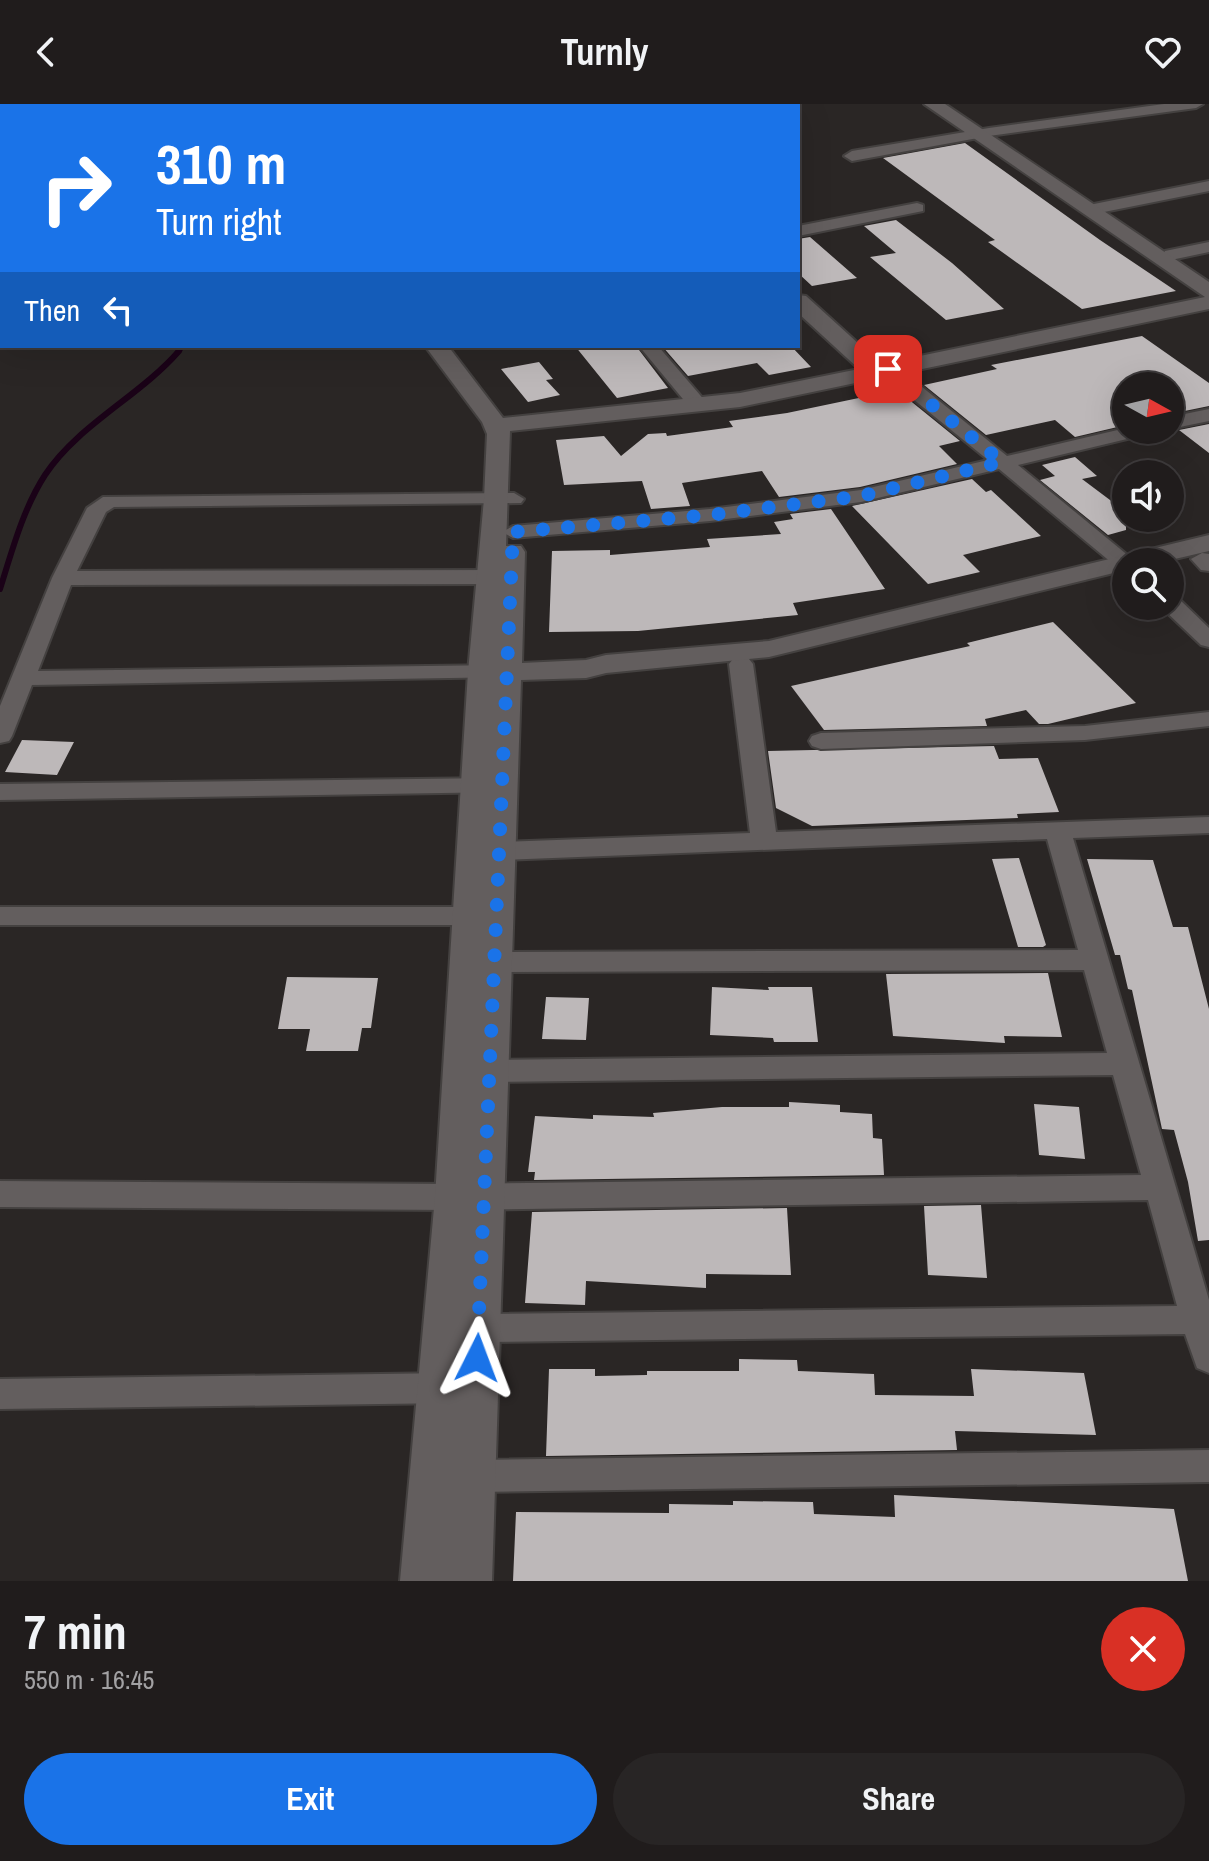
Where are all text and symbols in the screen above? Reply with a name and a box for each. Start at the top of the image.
text: Turnly [560,28,649,76]
icon: back [24,30,68,74]
icon: heart [1141,30,1185,74]
text: 310 m [156,126,286,201]
icon: right [24,136,128,240]
text: Turn right [156,198,281,246]
icon: left [96,288,140,332]
text: Then [24,290,80,330]
pin [854,335,922,403]
icon: arrive [866,347,910,391]
north arrow [1112,372,1184,444]
map controls [1112,372,1184,620]
button: sound [1112,460,1184,532]
button: search [1112,548,1184,620]
position arrow [435,1316,519,1400]
text: 7 min [24,1599,127,1664]
button: close [1101,1607,1185,1691]
text: 550 m · 16:45 [24,1662,154,1697]
button: Exit [24,1753,597,1845]
button: Share [613,1753,1185,1845]

